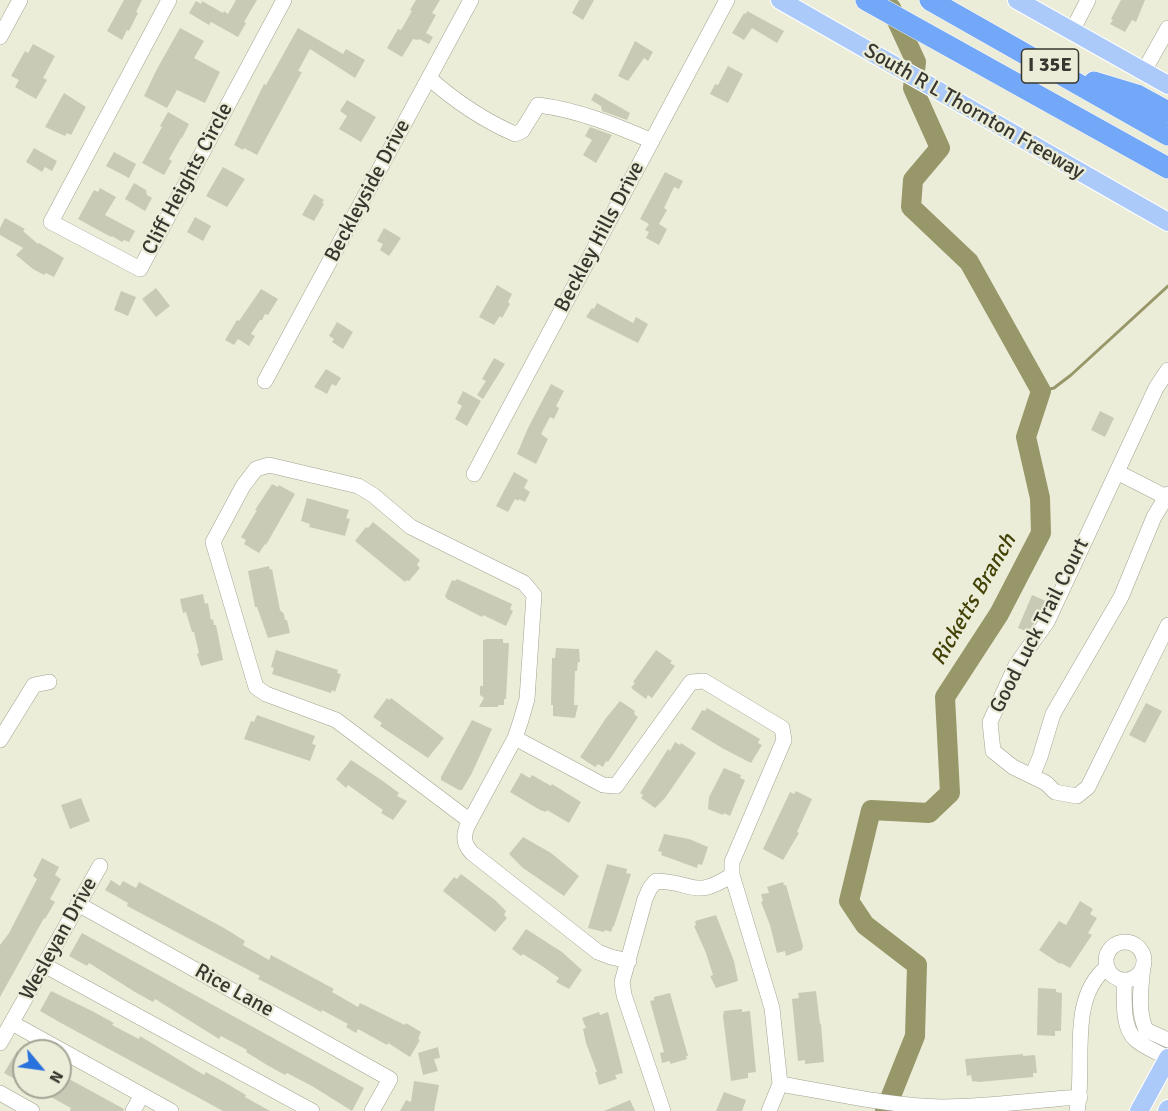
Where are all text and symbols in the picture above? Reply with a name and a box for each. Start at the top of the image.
street label: South R L Thornton Freeway [860,39,1088,185]
road number: I 35E [1022,49,1078,83]
street label: Cliff Heights Circle [137,99,239,259]
street label: Beckleyside Drive [320,116,416,266]
street label: Beckley Hills Drive [550,157,650,317]
water label: Ricketts Branch [926,530,1022,670]
street label: Good Luck Trail Court [985,535,1095,717]
street label: Wesleyan Drive [15,873,103,1005]
street label: Rice Lane [190,959,278,1023]
north arrow [12,1039,72,1099]
text: N [45,1067,67,1086]

